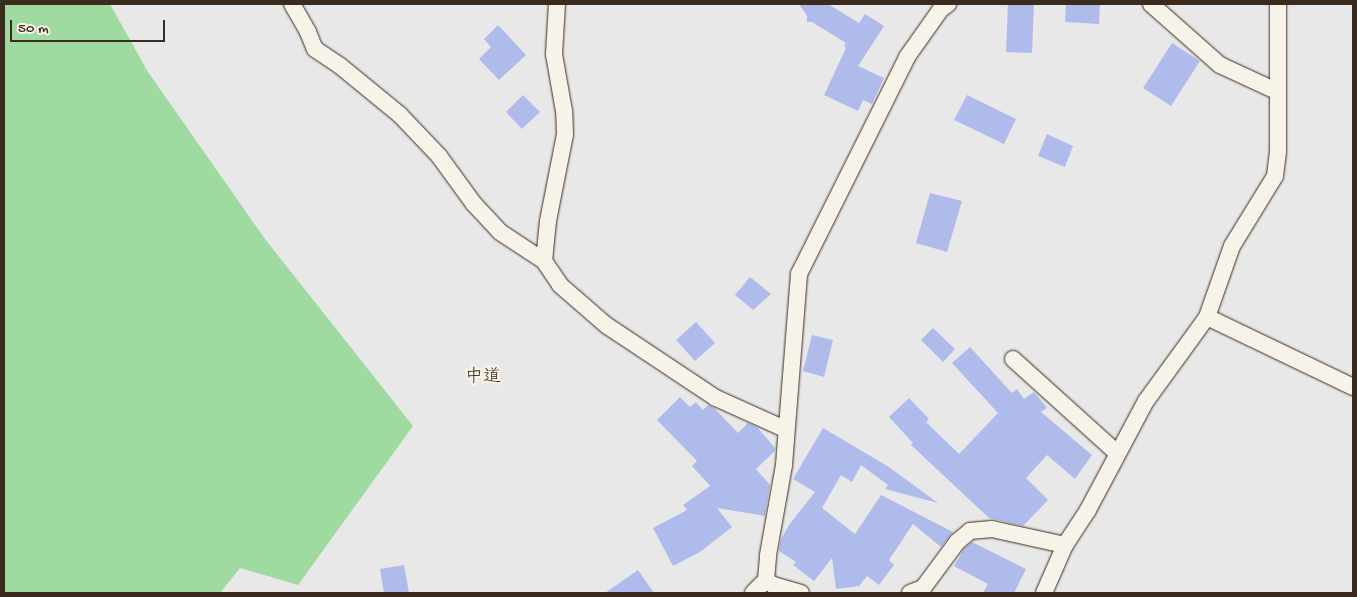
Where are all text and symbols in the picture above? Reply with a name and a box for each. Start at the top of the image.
scale bar [12,10,168,42]
text: 50 m [18,20,49,38]
district label: 中道 [465,367,501,389]

